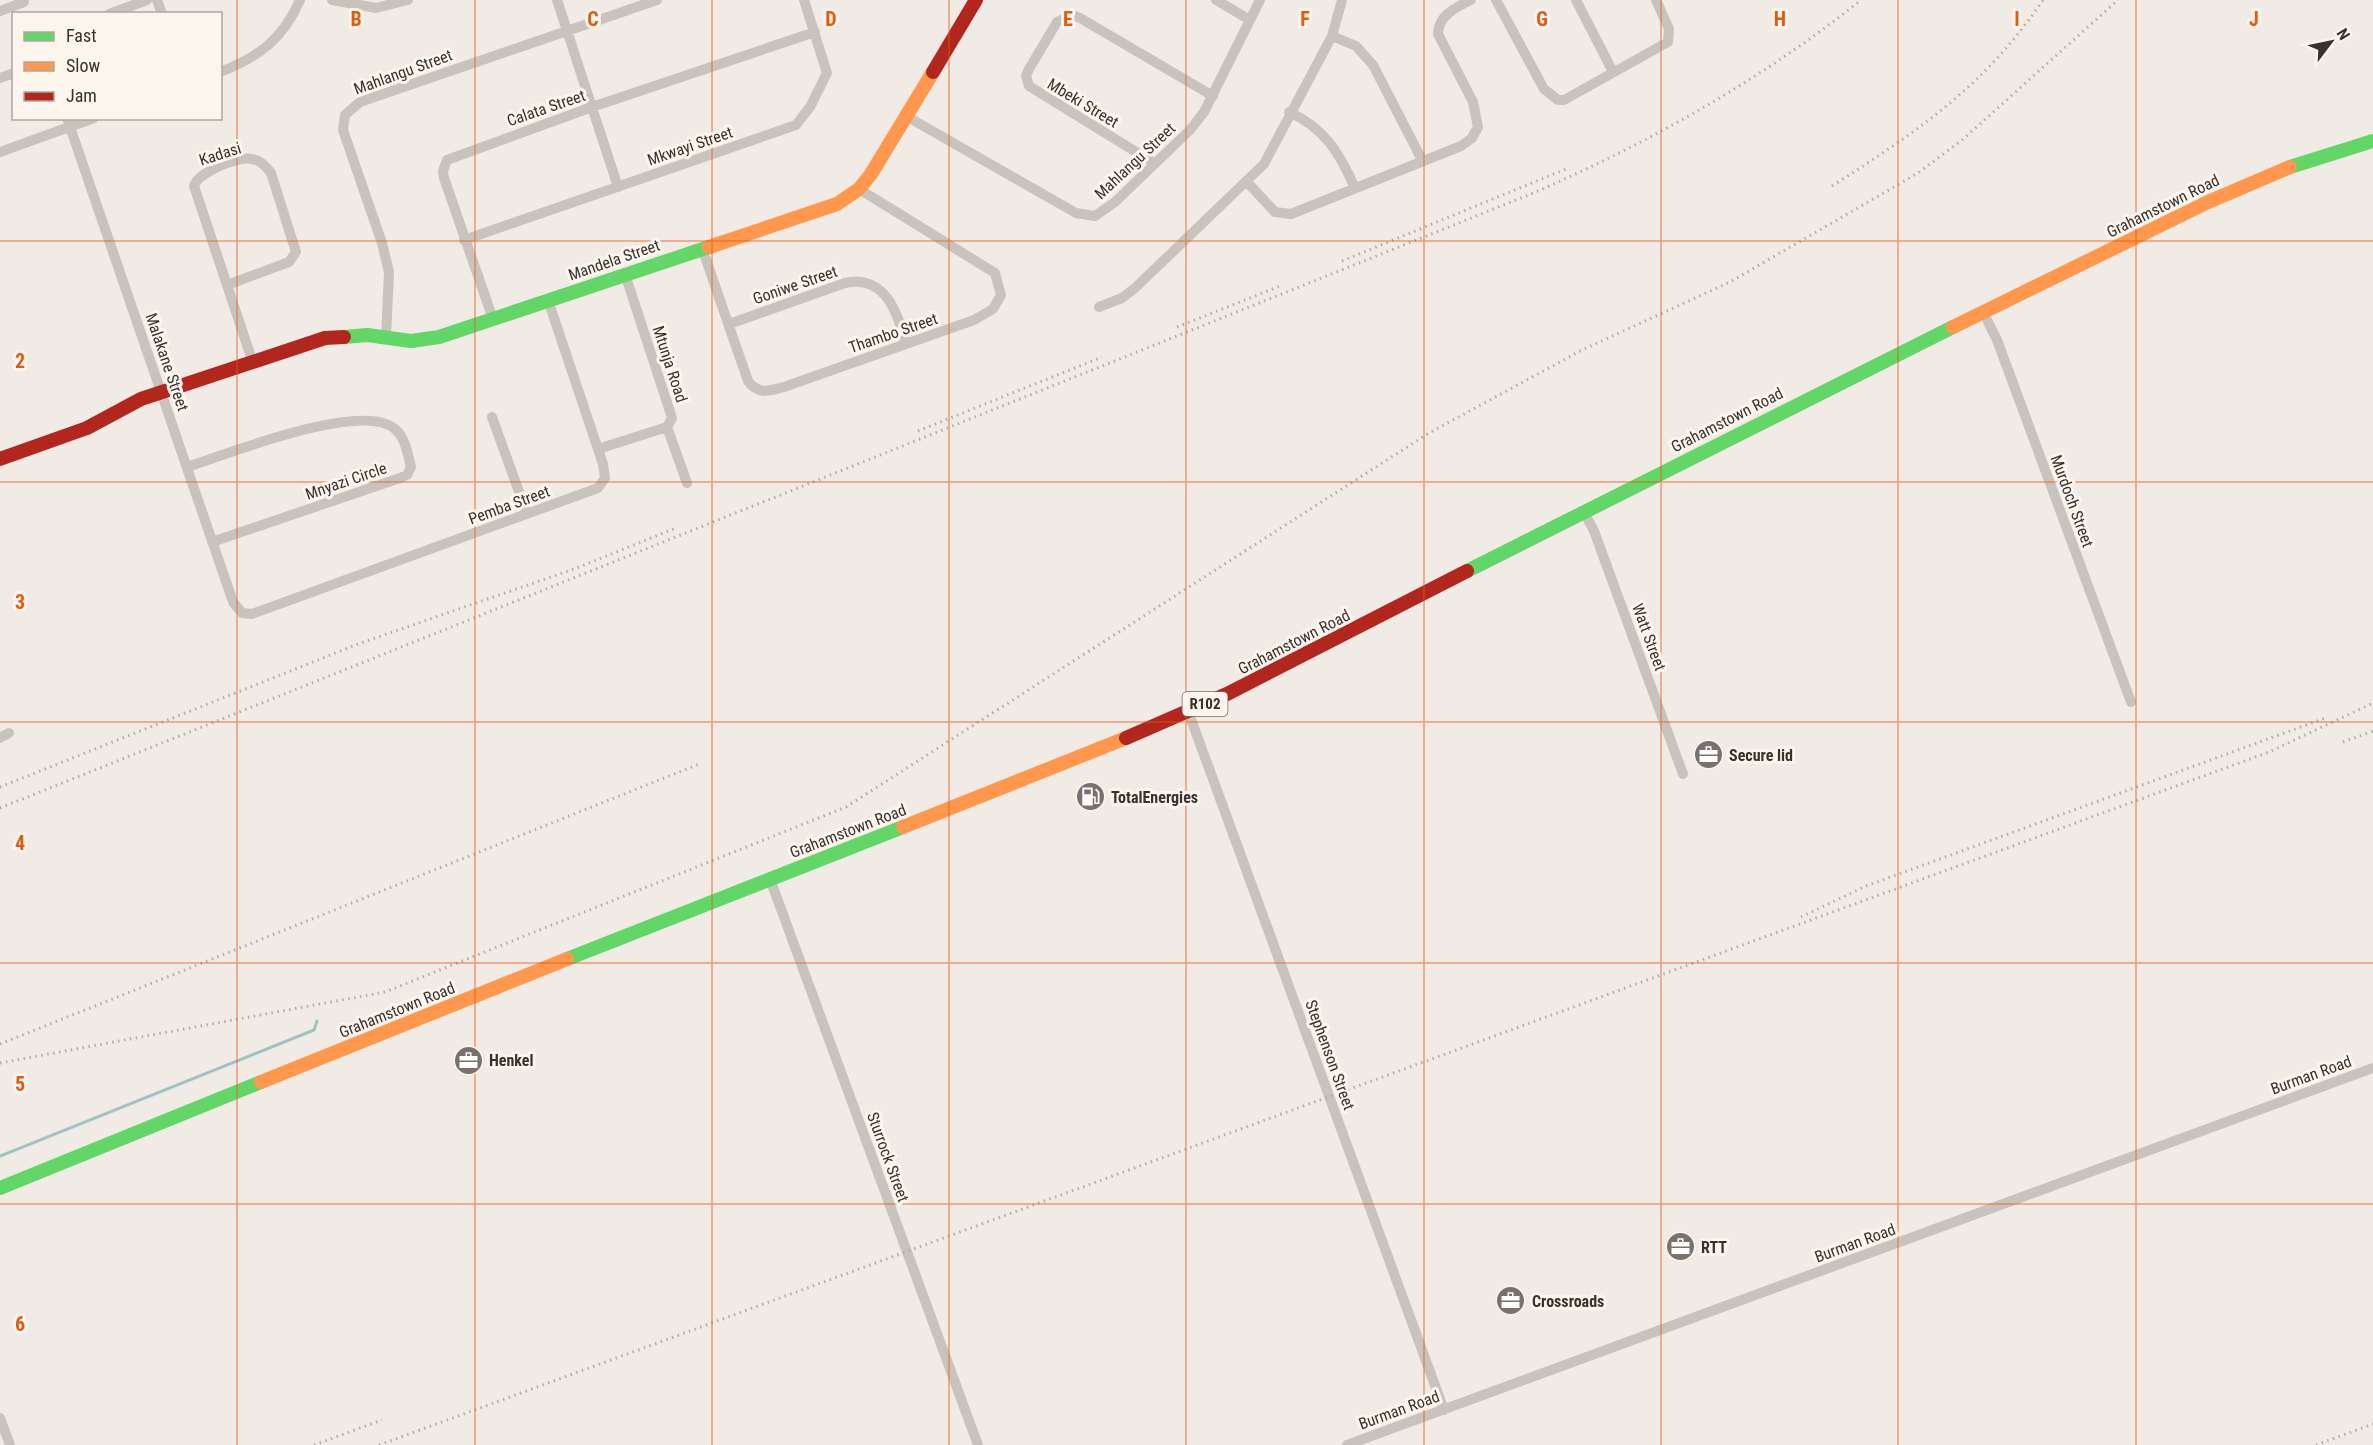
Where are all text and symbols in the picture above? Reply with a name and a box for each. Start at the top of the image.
text: B [350,7,362,31]
text: C [587,7,599,31]
text: D [825,7,837,31]
text: E [1063,7,1073,31]
text: F [1300,7,1310,31]
text: G [1536,7,1548,31]
text: H [1774,7,1786,31]
text: I [2014,7,2020,31]
text: J [2249,7,2259,31]
legend [12,12,222,120]
north arrow [2301,12,2361,72]
text: Fast [66,25,97,46]
text: N [2333,25,2354,44]
street label: Mahlangu Street [351,45,455,99]
text: Slow [66,55,101,76]
street label: Mbeki Street [1044,74,1122,132]
text: Jam [66,85,97,106]
street label: Calata Street [504,86,588,130]
street label: Mahlangu Street [1091,119,1179,203]
street label: Mkwayi Street [645,122,735,169]
street label: Kadasi [197,138,243,170]
street label: Grahamstown Road [2104,171,2222,241]
street label: Mandela Street [566,235,662,285]
street label: Goniwe Street [750,262,840,308]
street label: Thambo Street [846,309,940,357]
street label: Malakane Street [141,311,193,414]
street label: Mtunja Road [649,323,691,405]
text: 2 [15,349,25,373]
street label: Grahamstown Road [1668,384,1786,456]
street label: Murdoch Street [2047,452,2098,550]
street label: Mnyazi Circle [303,458,389,504]
street label: Pemba Street [466,481,552,528]
text: 3 [15,590,25,614]
street label: Watt Street [1628,601,1670,673]
street label: Grahamstown Road [1235,606,1353,678]
road number: R102 [1182,692,1228,716]
office icon: Secure lid [1692,739,1724,771]
place label: Secure lid [1729,746,1793,765]
fuel station icon: TotalEnergies [1074,781,1106,813]
place label: TotalEnergies [1111,788,1198,807]
street label: Grahamstown Road [787,800,909,862]
text: 4 [15,831,25,855]
street label: Grahamstown Road [336,978,458,1042]
street label: Stephenson Street [1301,997,1359,1113]
office icon: Henkel [452,1044,484,1076]
place label: Henkel [489,1051,534,1070]
street label: Burman Road [2268,1052,2354,1098]
text: 5 [15,1072,25,1096]
street label: Sturrock Street [863,1110,913,1205]
street label: Burman Road [1812,1220,1898,1266]
office icon: RTT [1664,1231,1696,1263]
place label: RTT [1701,1238,1727,1257]
office icon: Crossroads [1495,1285,1527,1317]
place label: Crossroads [1532,1292,1604,1311]
text: 6 [15,1312,25,1336]
street label: Burman Road [1356,1387,1442,1433]

